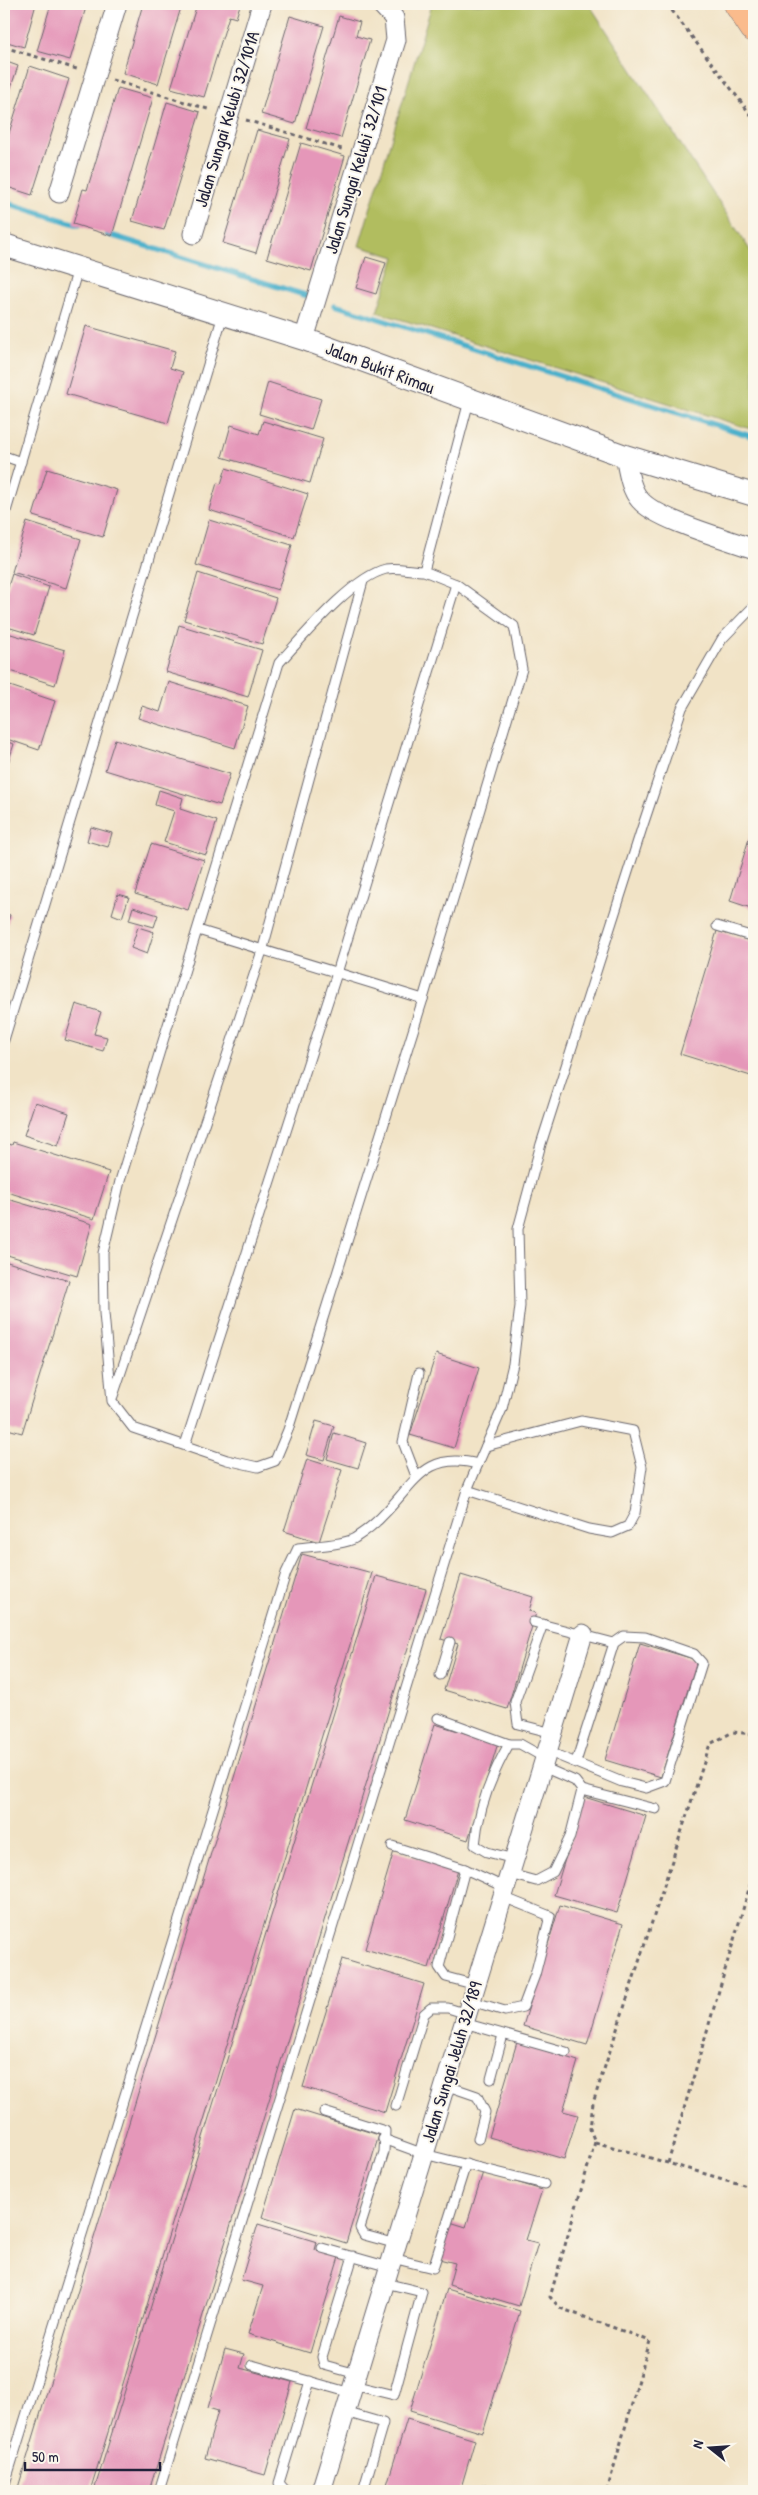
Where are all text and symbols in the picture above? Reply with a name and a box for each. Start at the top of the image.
street label: Jalan Sungai Kelubi 32/101A [188,28,265,210]
street label: Jalan Sungai Kelubi 32/101 [318,83,393,257]
street label: Jalan Bukit Rimau [322,335,438,400]
street label: Jalan Sungai Jeluh 32/189 [415,1978,488,2145]
north arrow [686,2422,736,2472]
text: N [687,2437,707,2450]
scale bar [25,2440,160,2472]
text: 50 m [32,2446,59,2467]

